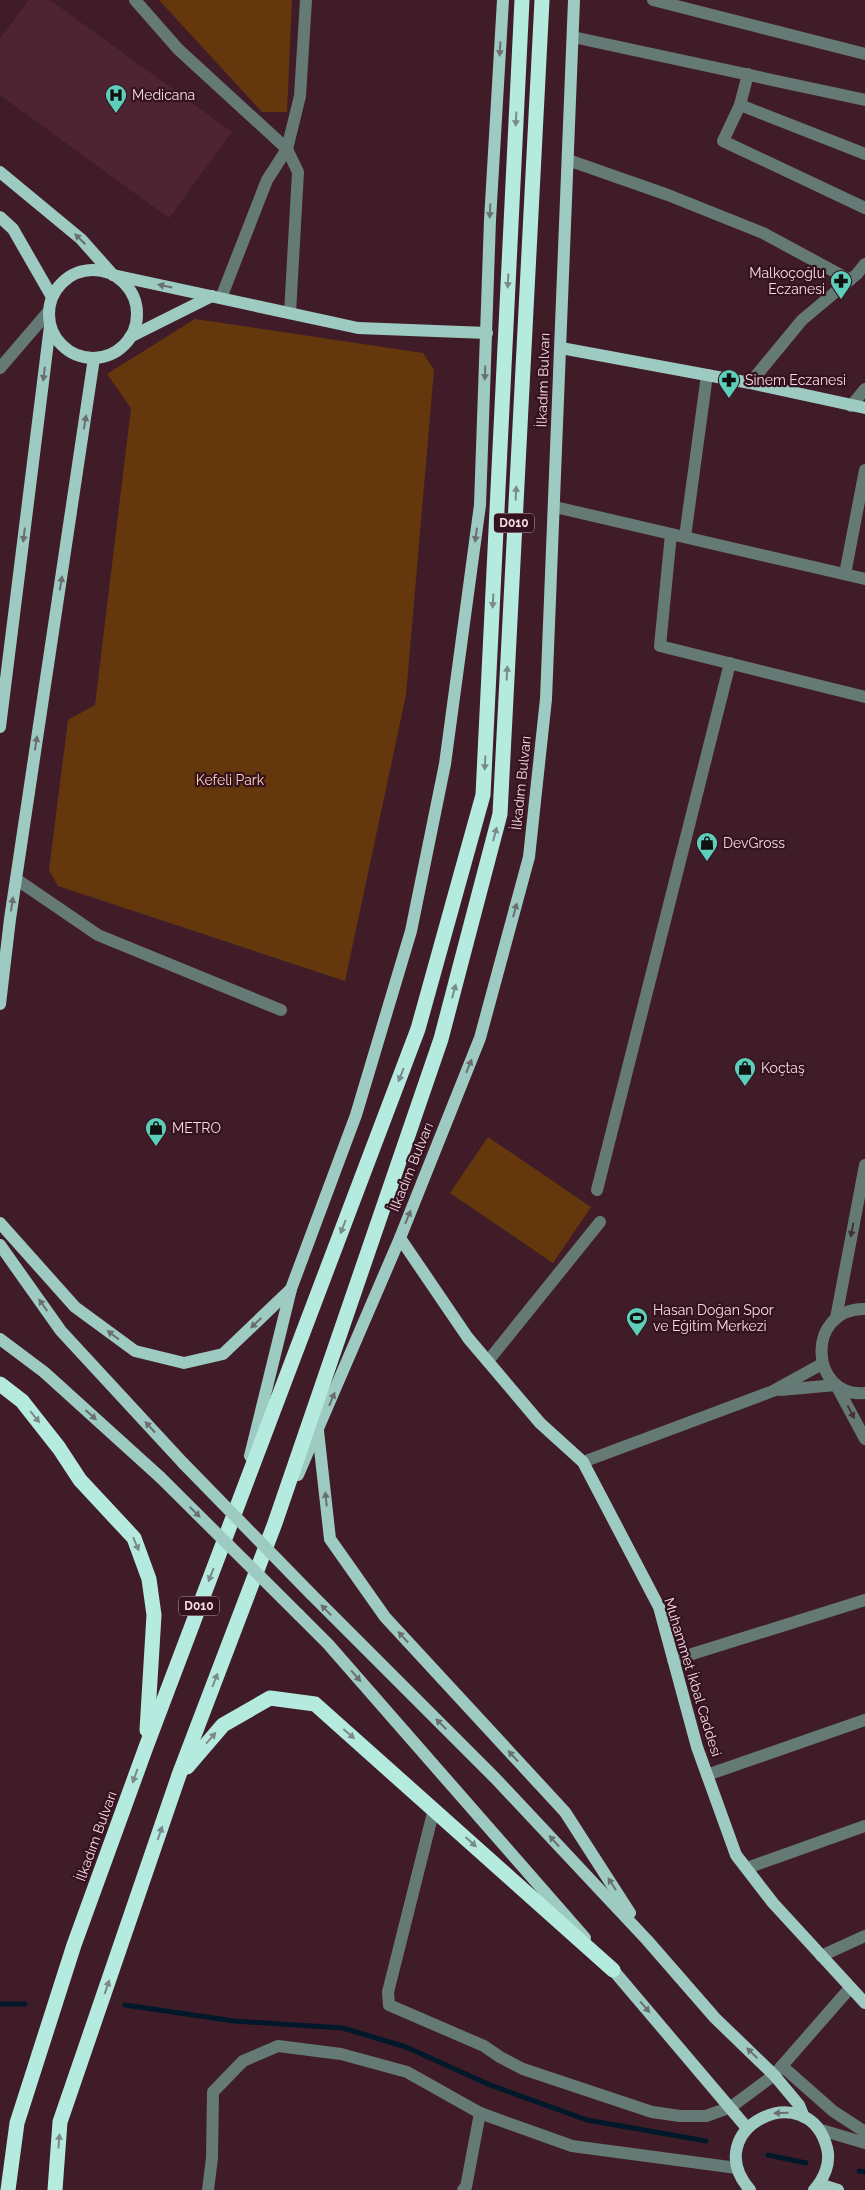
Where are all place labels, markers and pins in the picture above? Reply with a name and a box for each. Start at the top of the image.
hospital icon: Medicana [104,83,128,114]
place label: Medicana [132,87,195,103]
place label: Malkoçoğlu Eczanesi [749,265,825,297]
pharmacy icon: Malkoçoğlu Eczanesi [829,269,853,300]
pharmacy icon: Sinem Eczanesi [717,368,741,399]
place label: Sinem Eczanesi [745,372,846,388]
shop icon: DevGross [695,831,719,862]
place label: DevGross [723,835,785,851]
shop icon: Koçtaş [733,1056,757,1087]
place label: Koçtaş [761,1060,805,1076]
shop icon: METRO [144,1116,168,1147]
place label: METRO [172,1120,221,1136]
place label: Hasan Doğan Spor ve Eğitim Merkezi [653,1302,774,1334]
sports icon: Hasan Doğan Spor ve Eğitim Merkezi [625,1306,649,1337]

